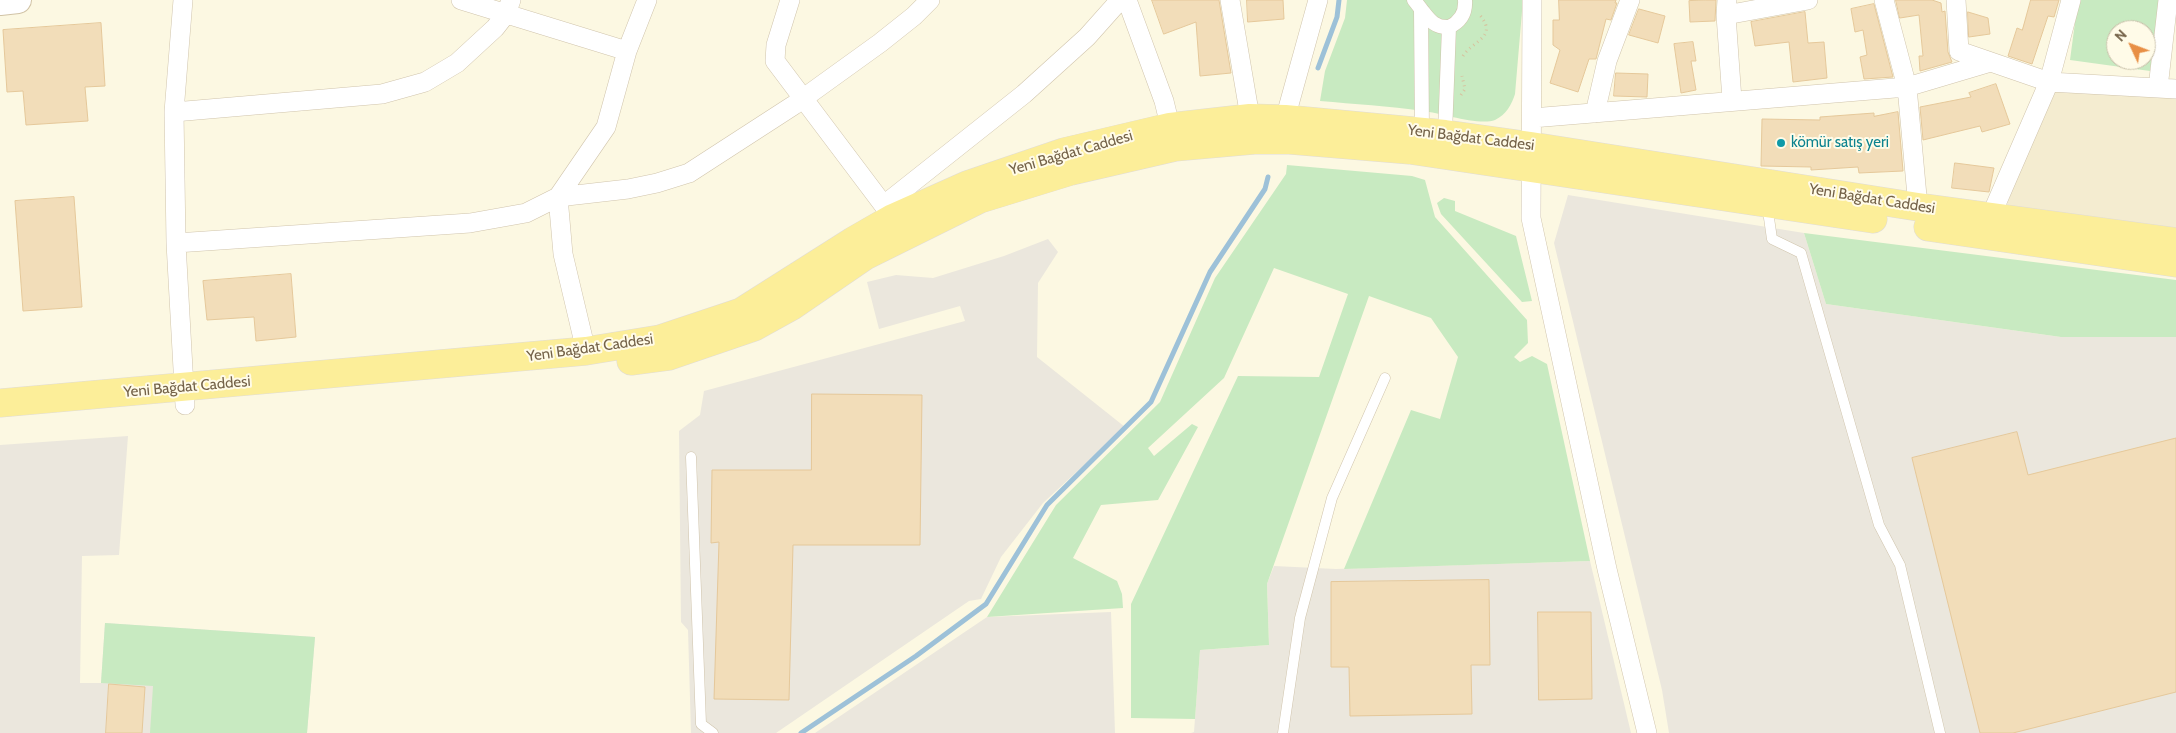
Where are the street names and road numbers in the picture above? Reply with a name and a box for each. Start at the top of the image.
street label: Yeni Bağdat Caddesi [1407,121,1535,155]
street label: Yeni Bağdat Caddesi [1007,127,1135,179]
street label: Yeni Bağdat Caddesi [1808,180,1936,218]
street label: Yeni Bağdat Caddesi [526,330,654,366]
street label: Yeni Bağdat Caddesi [123,372,251,402]

